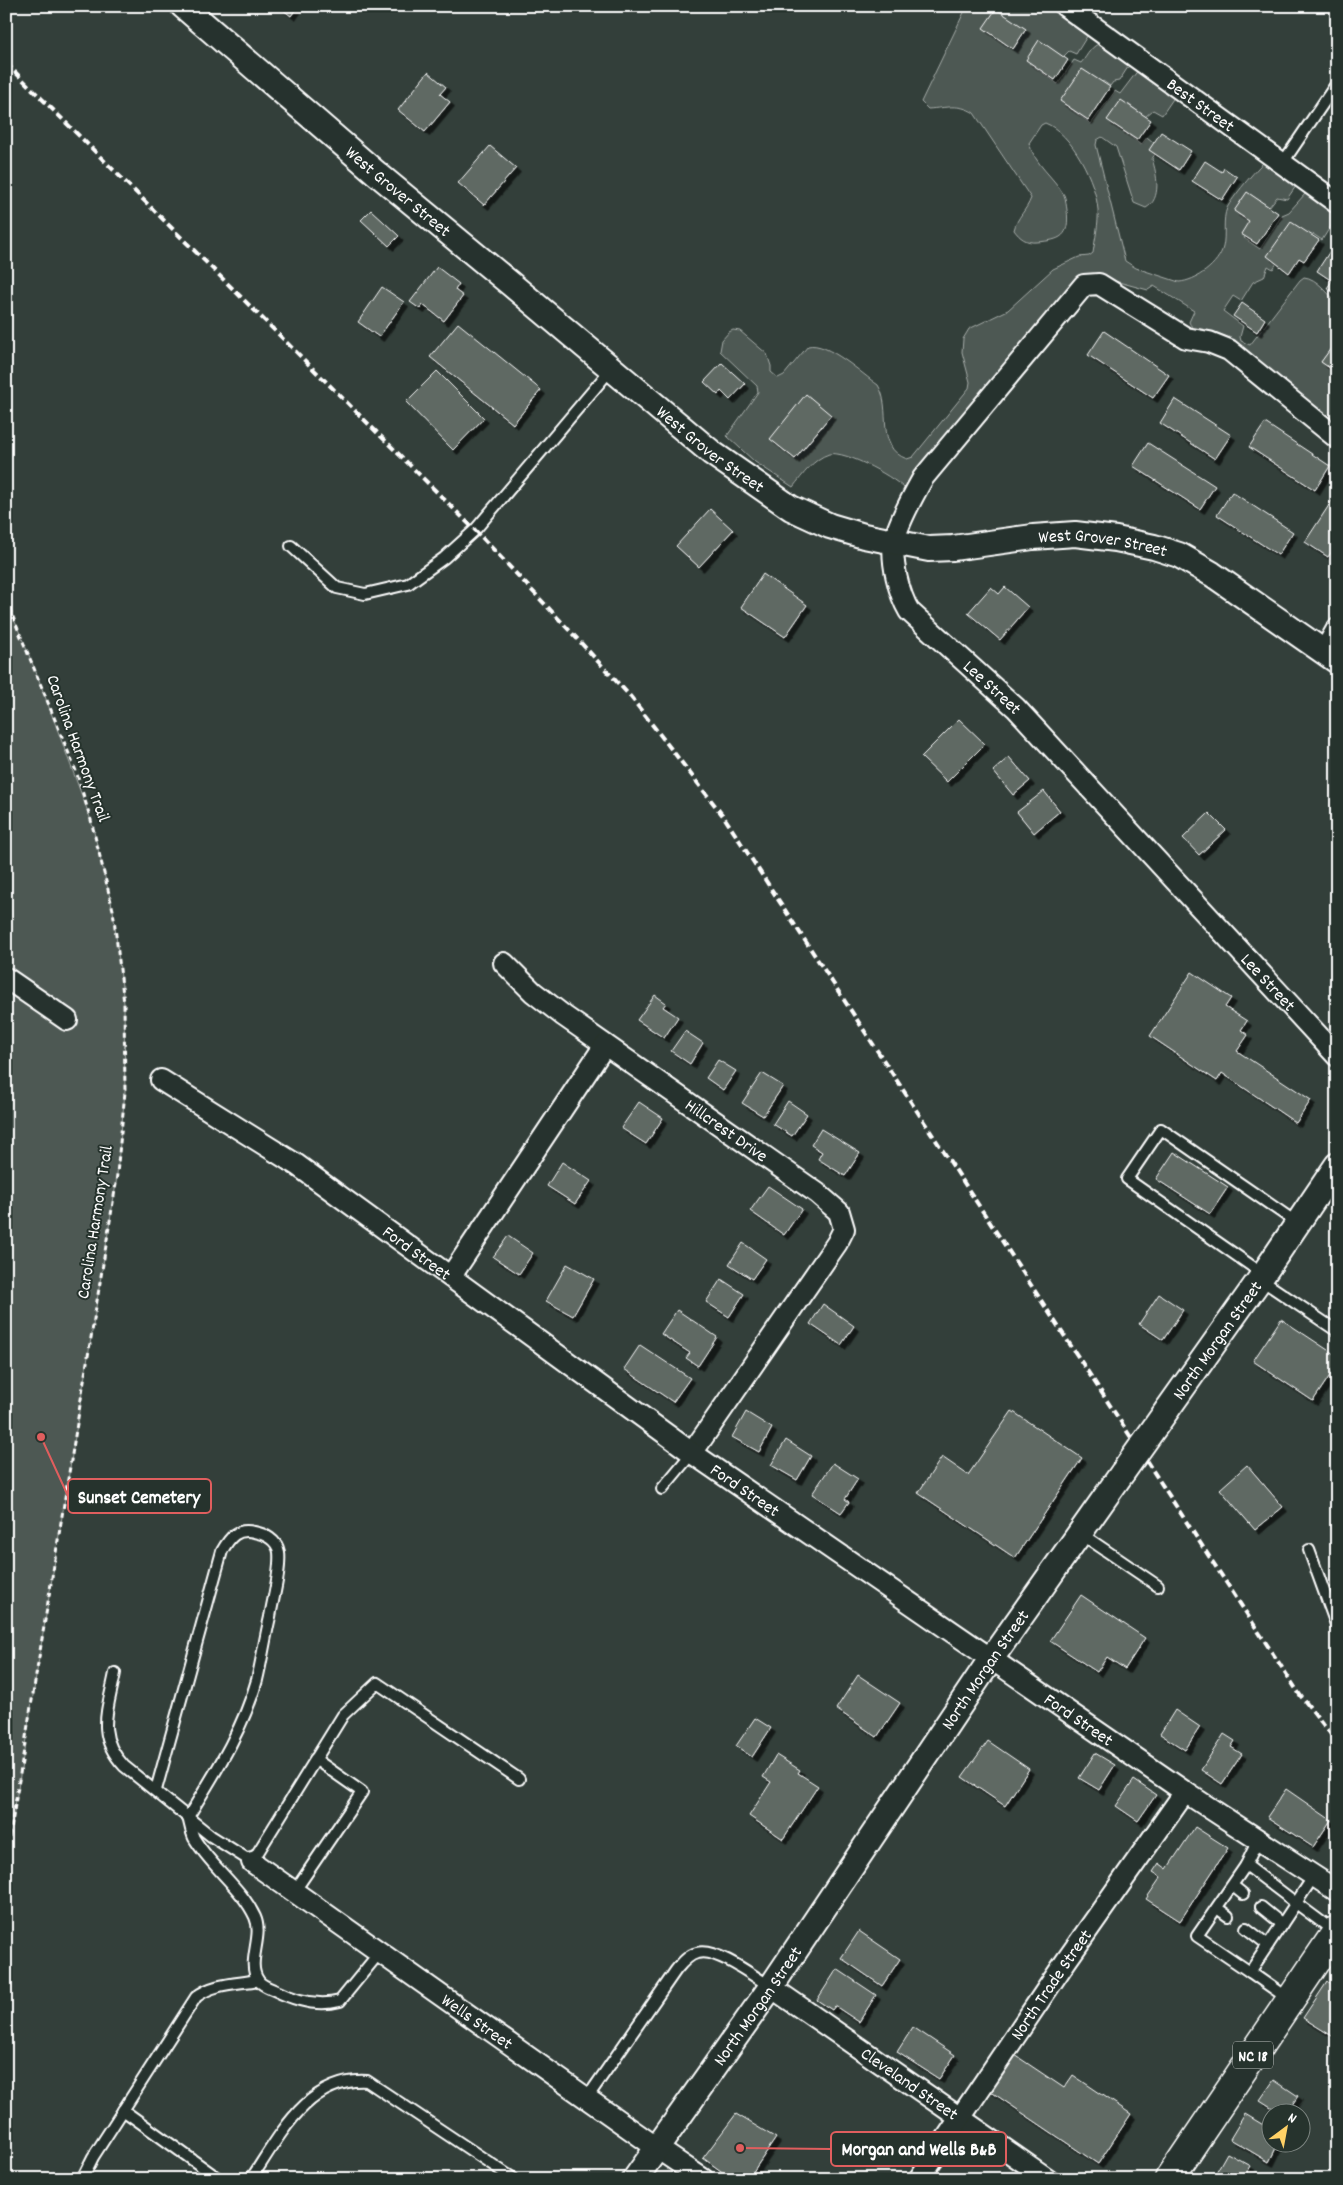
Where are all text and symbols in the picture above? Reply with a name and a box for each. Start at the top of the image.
street label: Best Street [1160,73,1239,140]
street label: West Grover Street [339,142,455,245]
street label: West Grover Street [650,401,769,501]
street label: West Grover Street [1038,524,1170,566]
street label: Lee Street [956,656,1026,721]
street label: Carolina Harmony Trail [38,672,115,827]
street label: Lee Street [1233,949,1300,1018]
street label: Hillcrest Drive [679,1094,772,1170]
street label: Carolina Harmony Trail [72,1143,121,1301]
street label: Ford Street [376,1221,455,1288]
street label: North Morgan Street [1168,1277,1270,1406]
street label: Ford Street [704,1459,784,1525]
callout: Sunset Cemetery [68,1479,211,1513]
text: Sunset Cemetery [78,1486,201,1513]
street label: North Morgan Street [937,1606,1037,1736]
street label: Ford Street [1038,1689,1118,1754]
street label: North Trade Street [1006,1925,1100,2046]
street label: North Morgan Street [709,1942,810,2072]
street label: Wells Street [435,1989,517,2057]
road number: NC 18 [1233,2042,1273,2068]
street label: Cleveland Street [854,2043,963,2128]
north arrow [1260,2102,1310,2152]
text: N [1284,2108,1300,2129]
callout: Morgan and Wells B&B [831,2132,1006,2166]
text: Morgan and Wells B&B [842,2138,996,2165]

